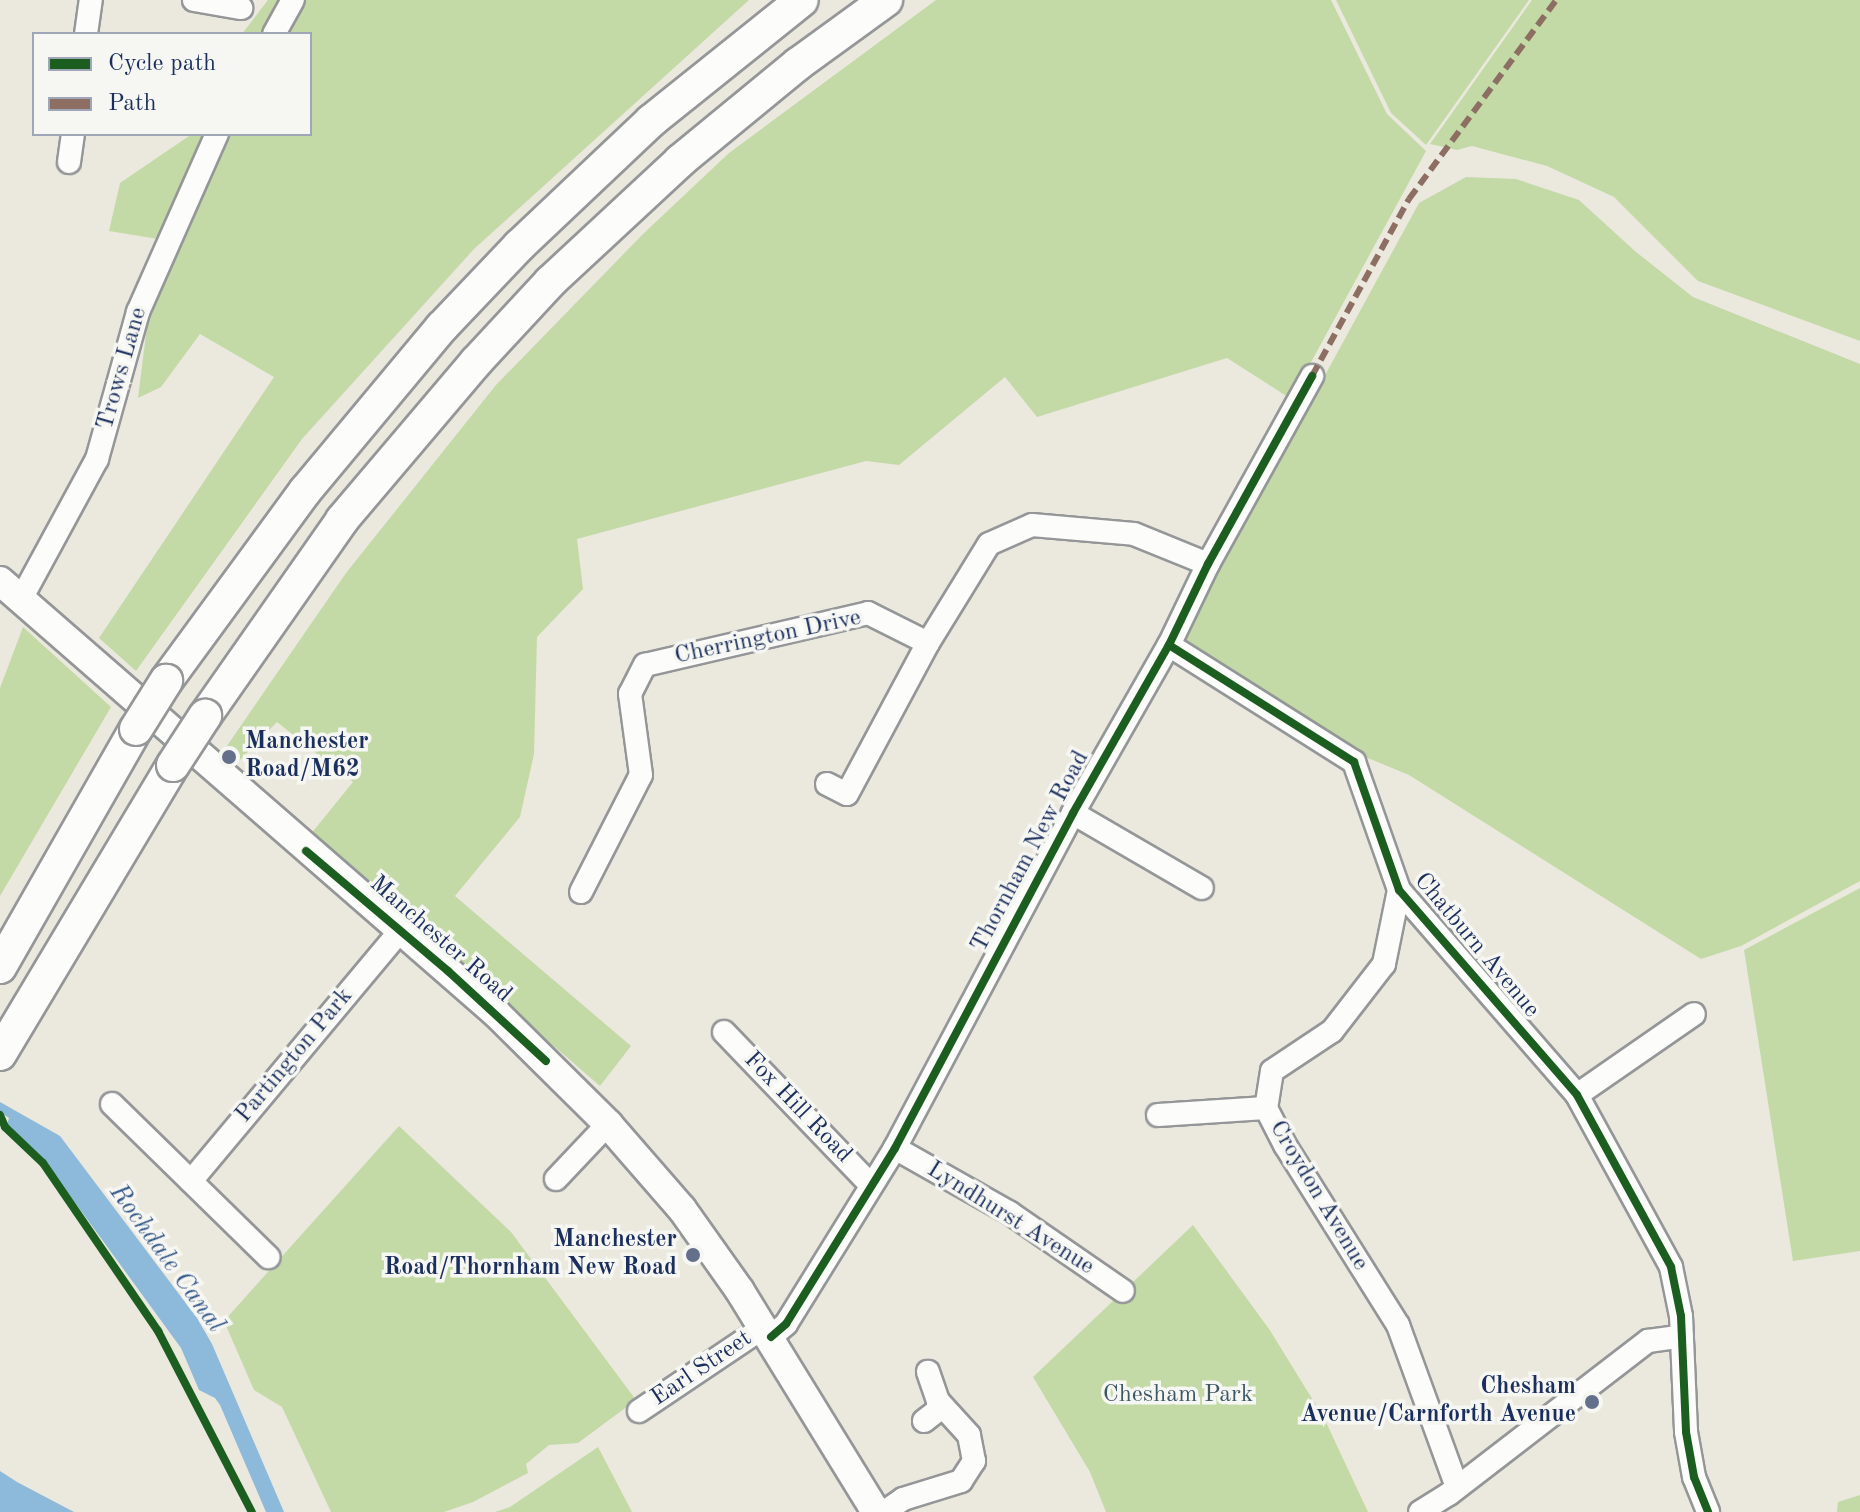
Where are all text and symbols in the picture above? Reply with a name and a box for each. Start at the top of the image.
legend [32,32,312,136]
text: Cycle path [108,52,216,76]
text: Path [108,92,157,116]
street label: Trows Lane [92,304,154,434]
street label: Cherrington Drive [672,604,864,672]
place label: Manchester Road/M62 [245,729,369,785]
street label: Thornham New Road [966,746,1096,958]
marker: Manchester Road/M62 [220,748,238,766]
street label: Chatburn Avenue [1407,868,1545,1024]
street label: Manchester Road [363,870,517,1010]
street label: Partington Park [230,983,360,1129]
street label: Fox Hill Road [737,1046,857,1170]
street label: Croydon Avenue [1262,1116,1374,1276]
street label: Lyndhurst Avenue [921,1156,1099,1282]
water label: Rochdale Canal [102,1179,230,1339]
place label: Manchester Road/Thornham New Road [384,1227,677,1283]
marker: Manchester Road/Thornham New Road [684,1246,702,1264]
street label: Earl Street [646,1325,758,1413]
place label: Chesham Avenue/Carnforth Avenue [1300,1374,1576,1430]
park label: Chesham Park [1103,1382,1253,1410]
marker: Chesham Avenue/Carnforth Avenue [1583,1393,1601,1411]

